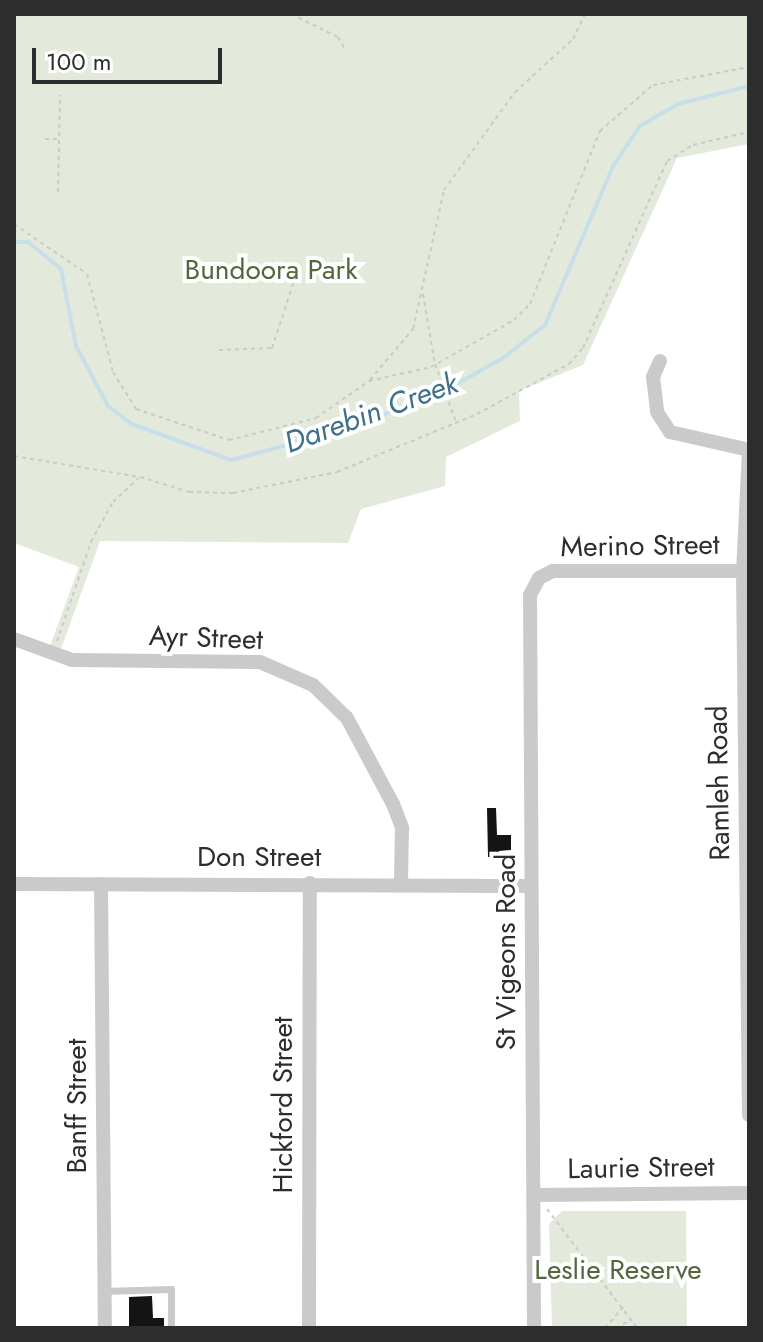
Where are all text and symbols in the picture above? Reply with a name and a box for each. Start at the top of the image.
scale bar [36,32,226,82]
text: 100 m [46,44,112,79]
park label: Bundoora Park [185,253,357,287]
water label: Darebin Creek [279,365,463,461]
street label: Merino Street [560,528,720,564]
street label: Ayr Street [148,619,264,657]
street label: Ramleh Road [701,705,737,861]
street label: Don Street [197,840,321,874]
street label: St Vigeons Road [489,854,523,1050]
street label: Hickford Street [266,1016,300,1194]
street label: Banff Street [60,1038,94,1174]
street label: Laurie Street [567,1150,715,1186]
park label: Leslie Reserve [534,1253,702,1287]

